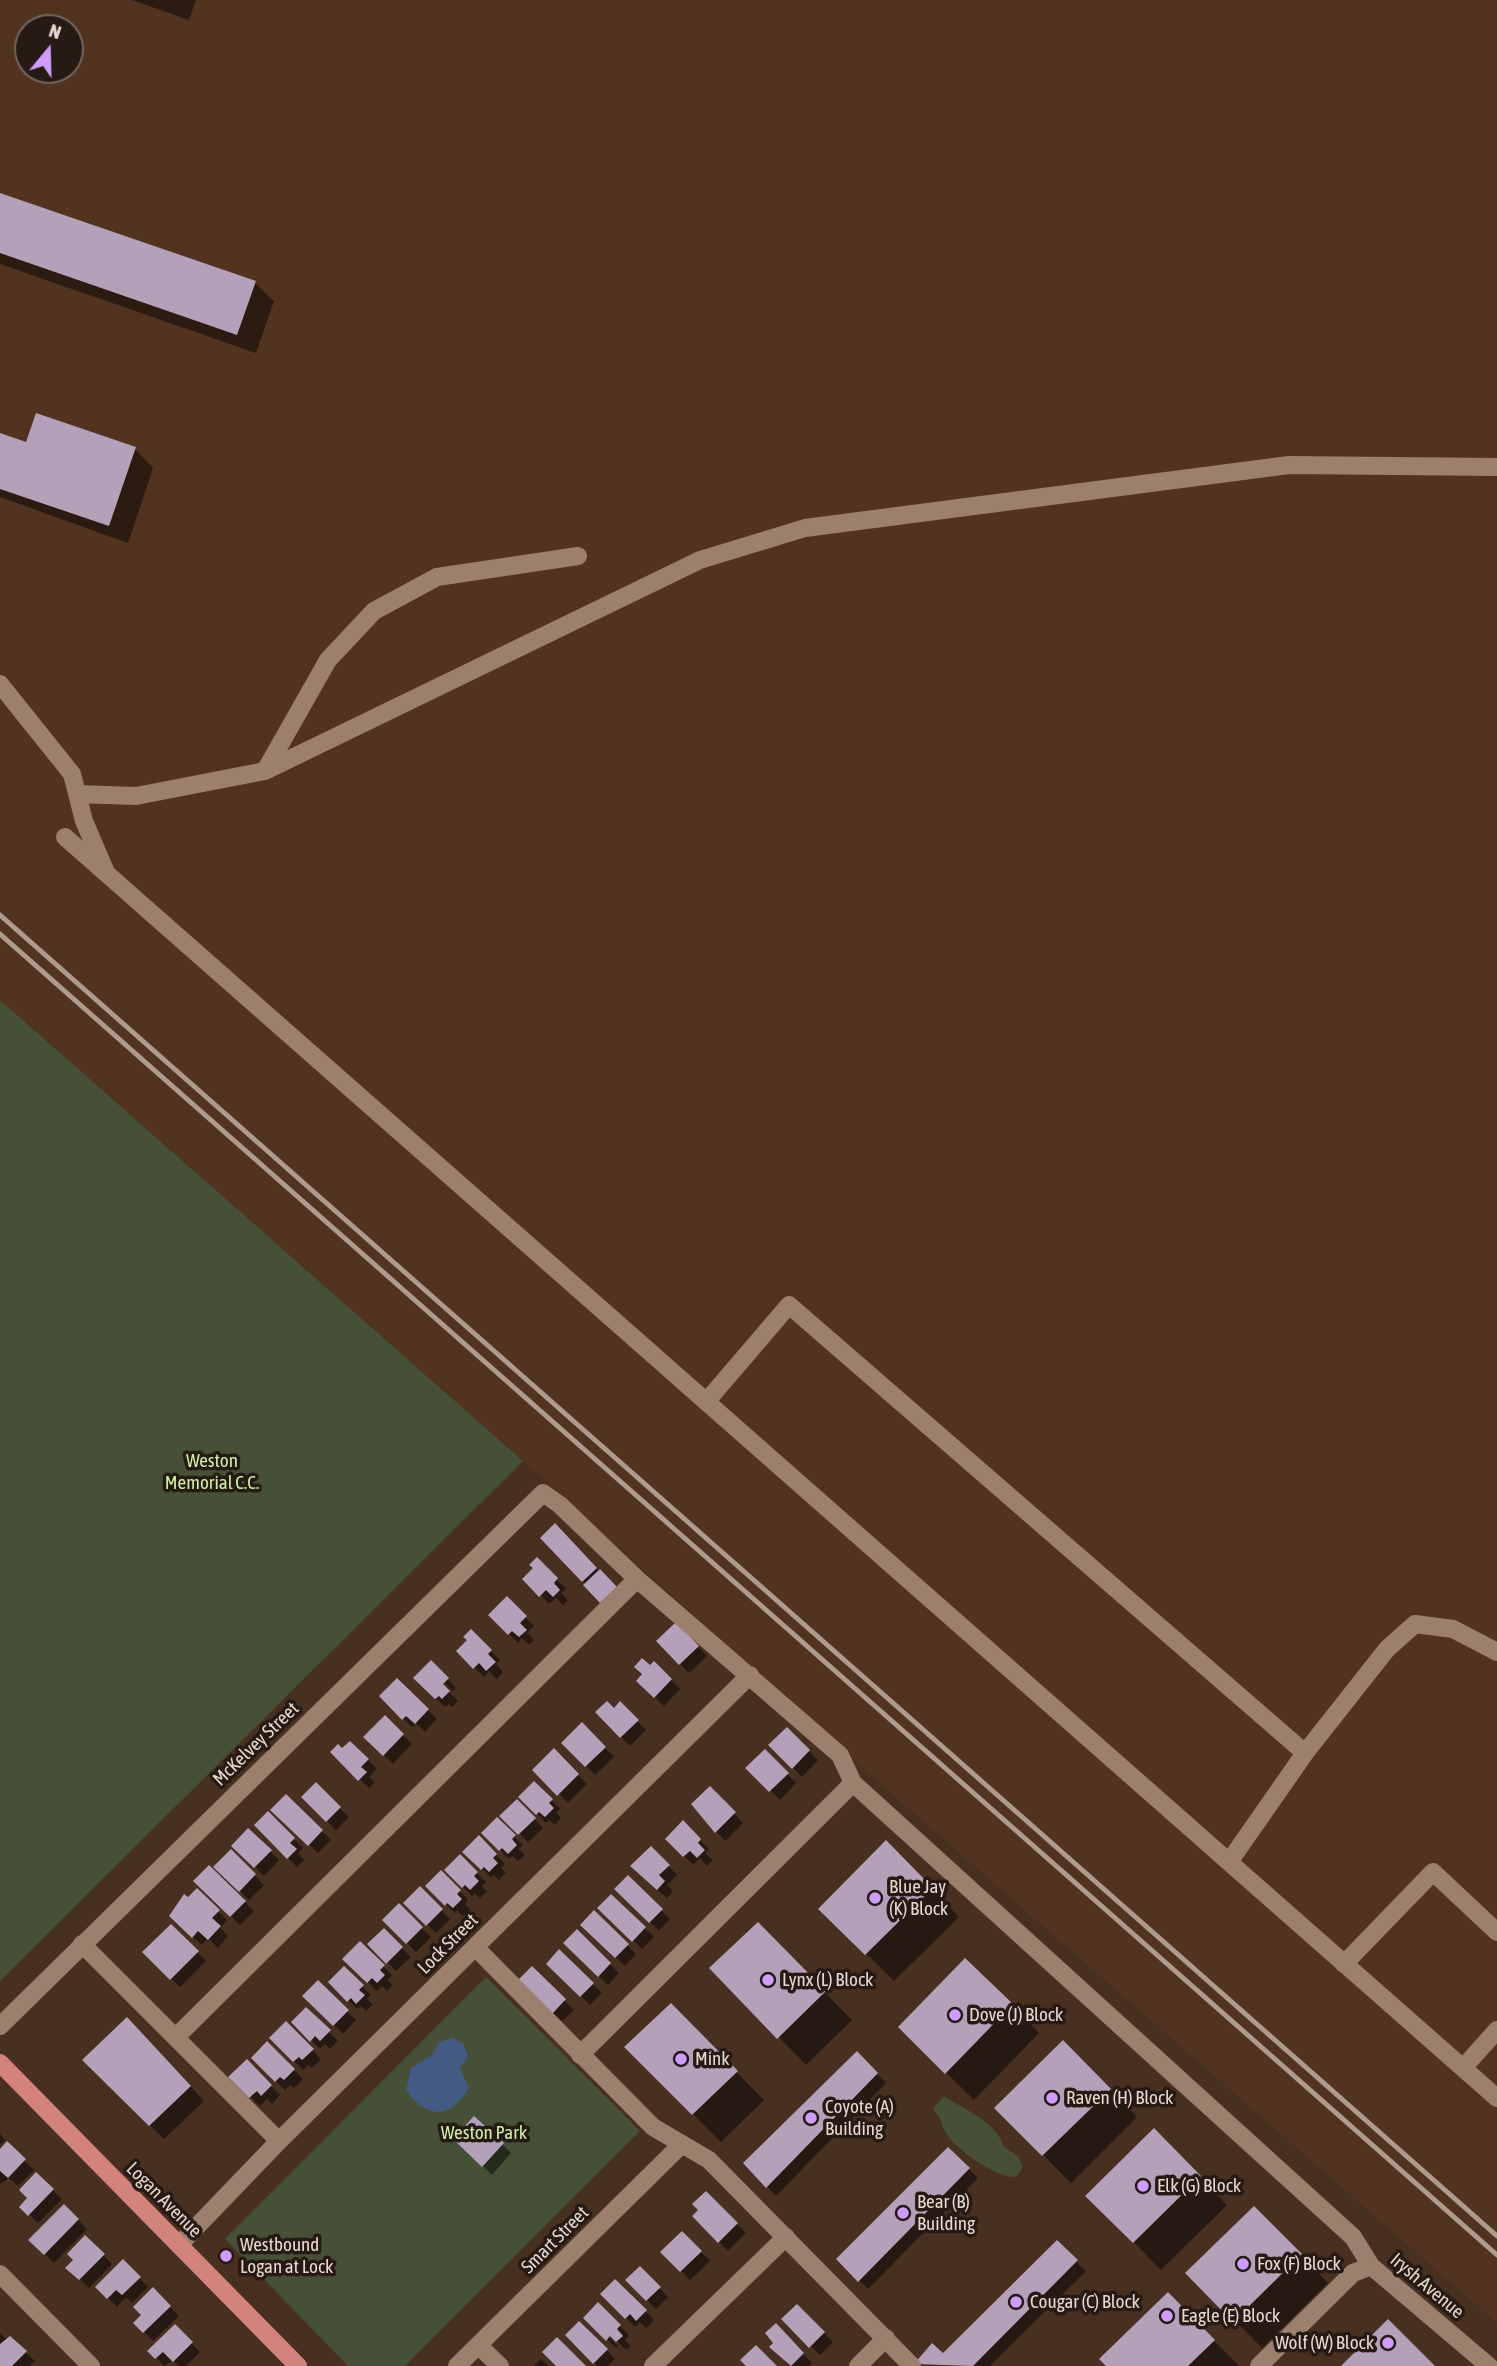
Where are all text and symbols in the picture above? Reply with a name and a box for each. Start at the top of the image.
north arrow [14,14,84,84]
text: N [46,19,64,43]
park label: Weston Memorial C.C. [165,1450,259,1494]
street label: McKelvey Street [208,1697,304,1791]
place label: Blue Jay (K) Block [889,1876,948,1920]
marker: Blue Jay (K) Block [867,1890,883,1906]
street label: Lock Street [413,1909,483,1979]
place label: Lynx (L) Block [782,1969,873,1991]
marker: Lynx (L) Block [760,1972,776,1988]
place label: Dove (J) Block [969,2004,1063,2026]
marker: Dove (J) Block [947,2007,963,2023]
place label: Mink [695,2048,730,2070]
marker: Mink [673,2051,689,2067]
place label: Raven (H) Block [1066,2087,1173,2109]
marker: Raven (H) Block [1044,2090,1060,2106]
place label: Coyote (A) Building [825,2096,894,2140]
marker: Coyote (A) Building [803,2110,819,2126]
park label: Weston Park [441,2122,527,2144]
street label: Logan Avenue [122,2158,206,2242]
place label: Elk (G) Block [1157,2175,1241,2197]
marker: Elk (G) Block [1135,2178,1151,2194]
place label: Bear (B) Building [917,2191,975,2235]
street label: Smart Street [517,2202,593,2278]
marker: Bear (B) Building [895,2205,911,2221]
place label: Westbound Logan at Lock [240,2234,333,2278]
marker: Westbound Logan at Lock [218,2248,234,2264]
street label: Irysh Avenue [1385,2249,1469,2323]
place label: Fox (F) Block [1257,2253,1341,2275]
marker: Fox (F) Block [1235,2256,1251,2272]
place label: Cougar (C) Block [1030,2291,1140,2313]
marker: Cougar (C) Block [1008,2294,1024,2310]
place label: Eagle (E) Block [1181,2305,1280,2327]
marker: Eagle (E) Block [1159,2308,1175,2324]
place label: Wolf (W) Block [1275,2332,1374,2354]
marker: Wolf (W) Block [1380,2335,1396,2351]

